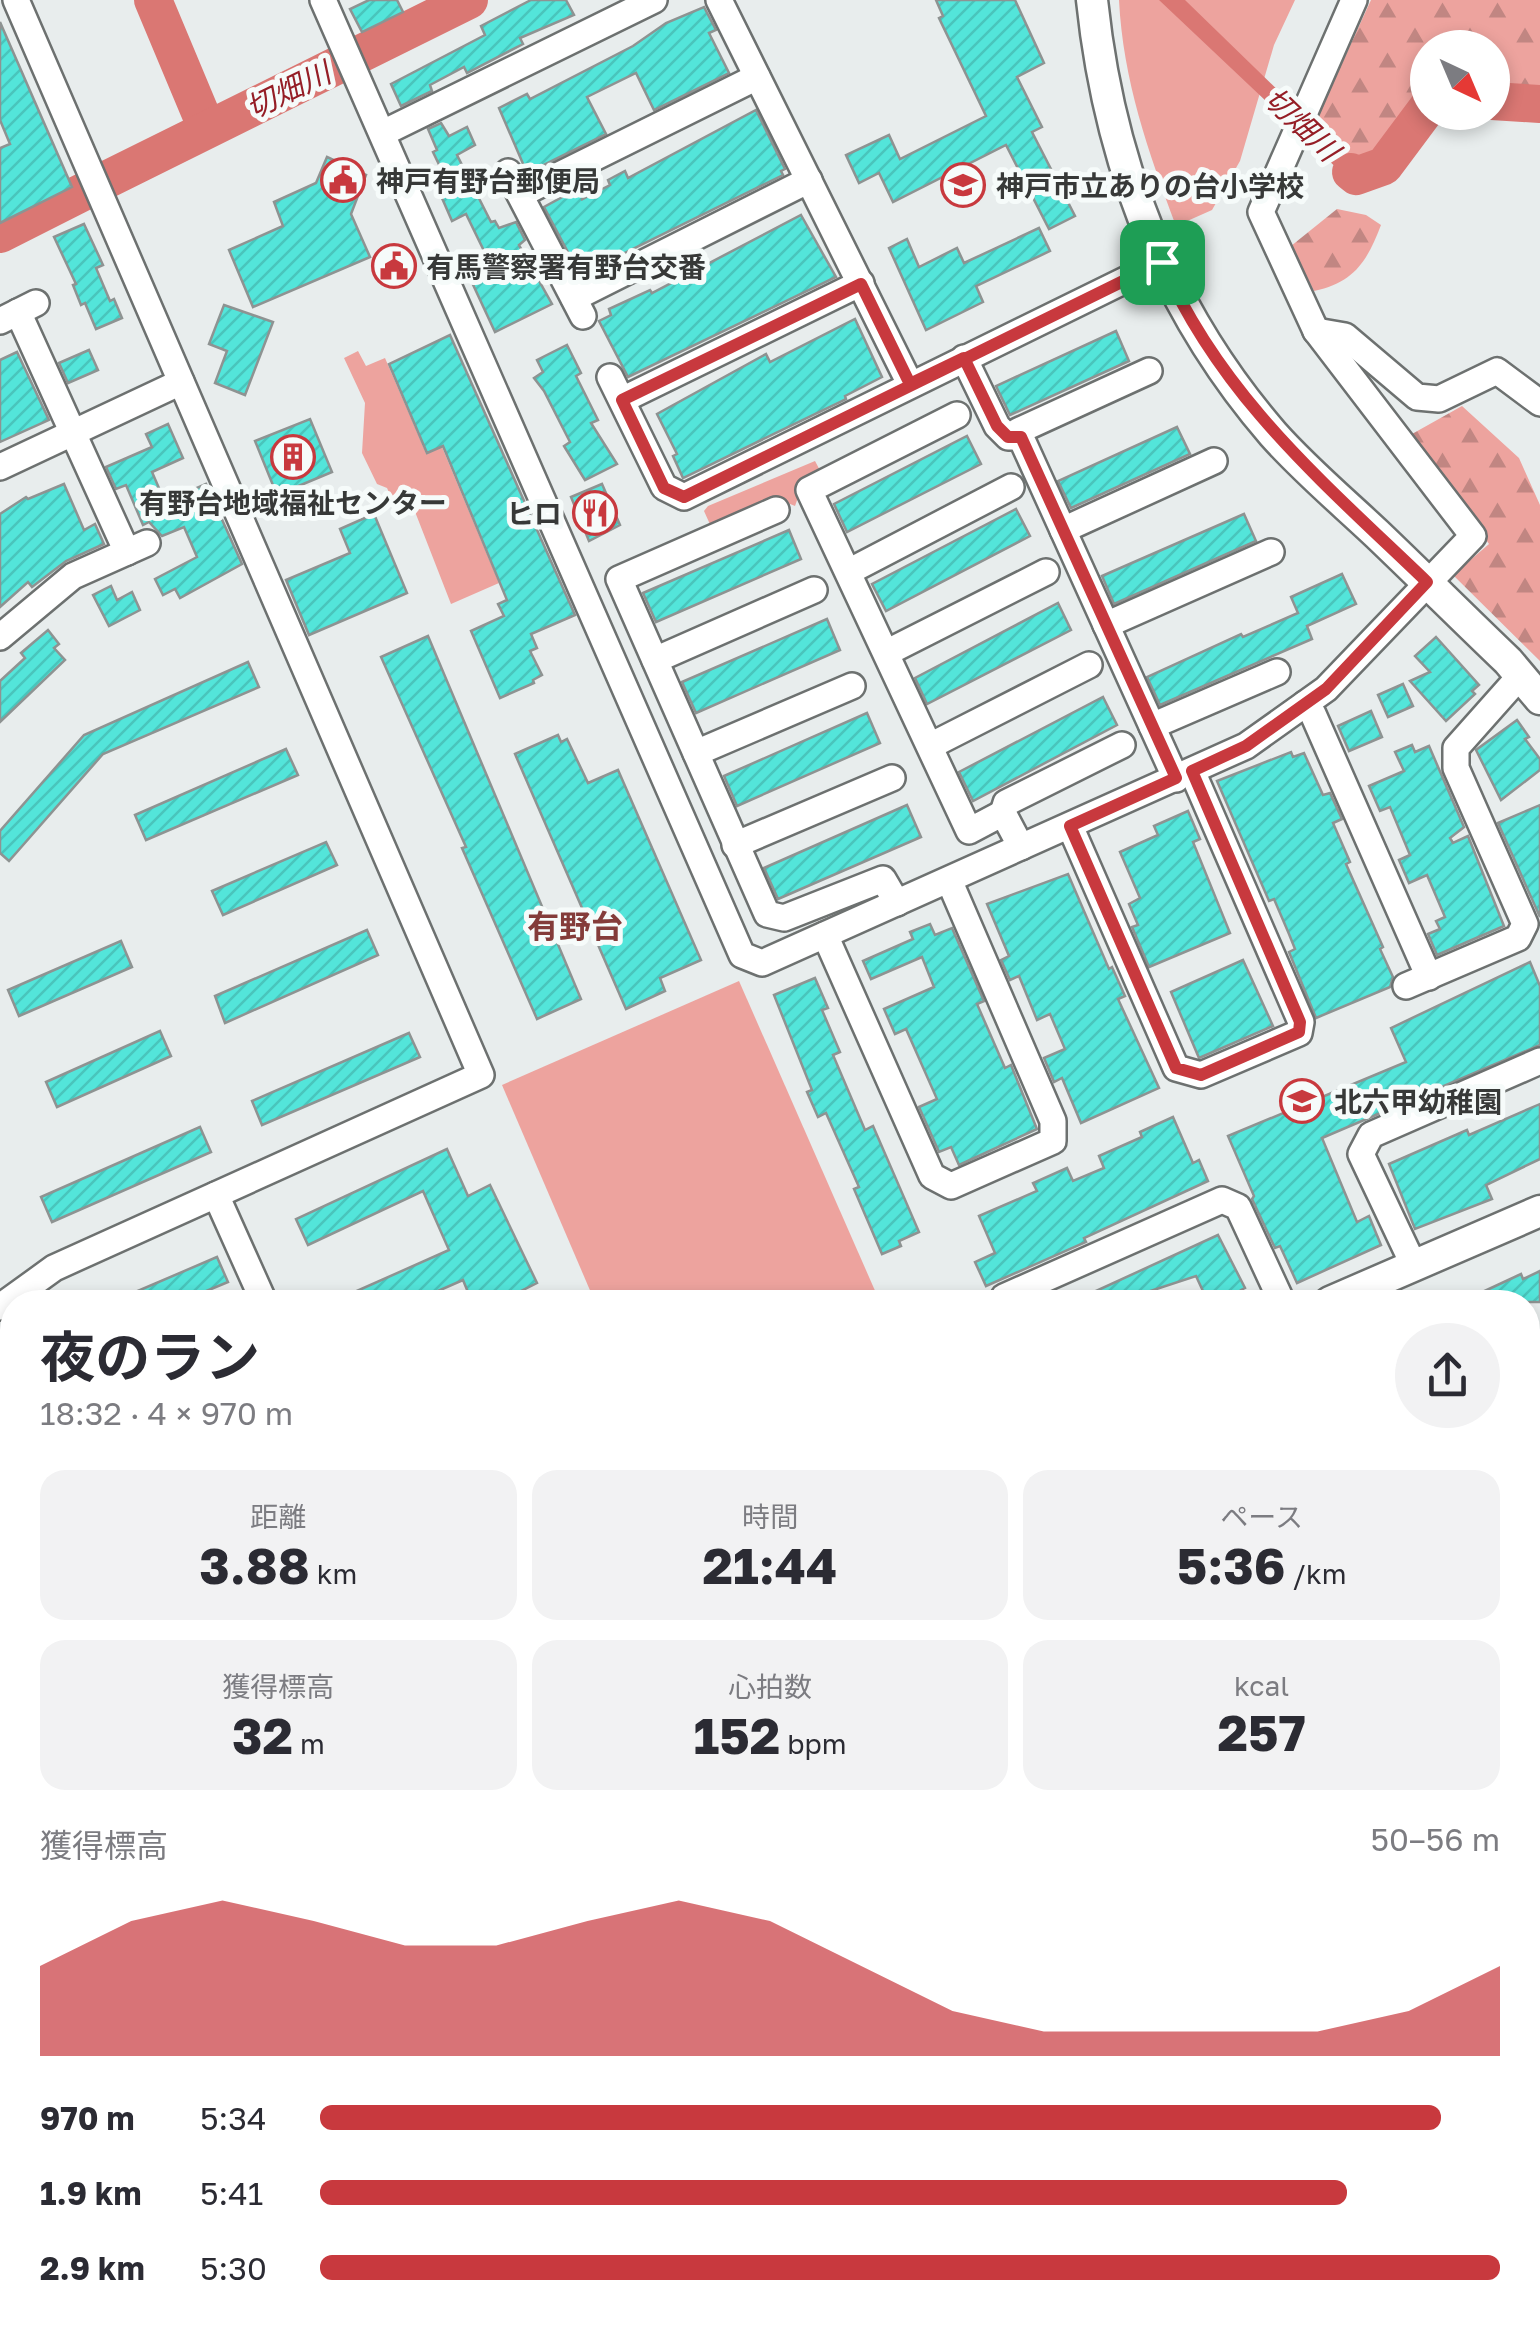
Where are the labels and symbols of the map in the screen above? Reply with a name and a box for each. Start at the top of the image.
north arrow [1410,30,1510,130]
water label: 切畑川 [240,53,339,126]
water label: 切畑川 [1257,80,1349,170]
public building icon: 神戸有野台郵便局 [320,157,366,203]
school or university icon: 神戸市立ありの台小学校 [940,162,986,208]
place label: 神戸有野台郵便局 [376,164,600,197]
place label: 神戸市立ありの台小学校 [996,169,1304,202]
pin [1120,220,1205,305]
public building icon: 有馬警察署有野台交番 [371,243,417,289]
place label: 有馬警察署有野台交番 [426,250,706,283]
building icon: 有野台地域福祉センター [270,434,316,480]
place label: 有野台地域福祉センター [139,486,447,519]
restaurant icon: ヒロ [572,490,618,536]
place label: ヒロ [506,497,562,530]
district label: 有野台 [527,907,623,945]
school or university icon: 北六甲幼稚園 [1279,1078,1325,1124]
place label: 北六甲幼稚園 [1334,1085,1502,1118]

